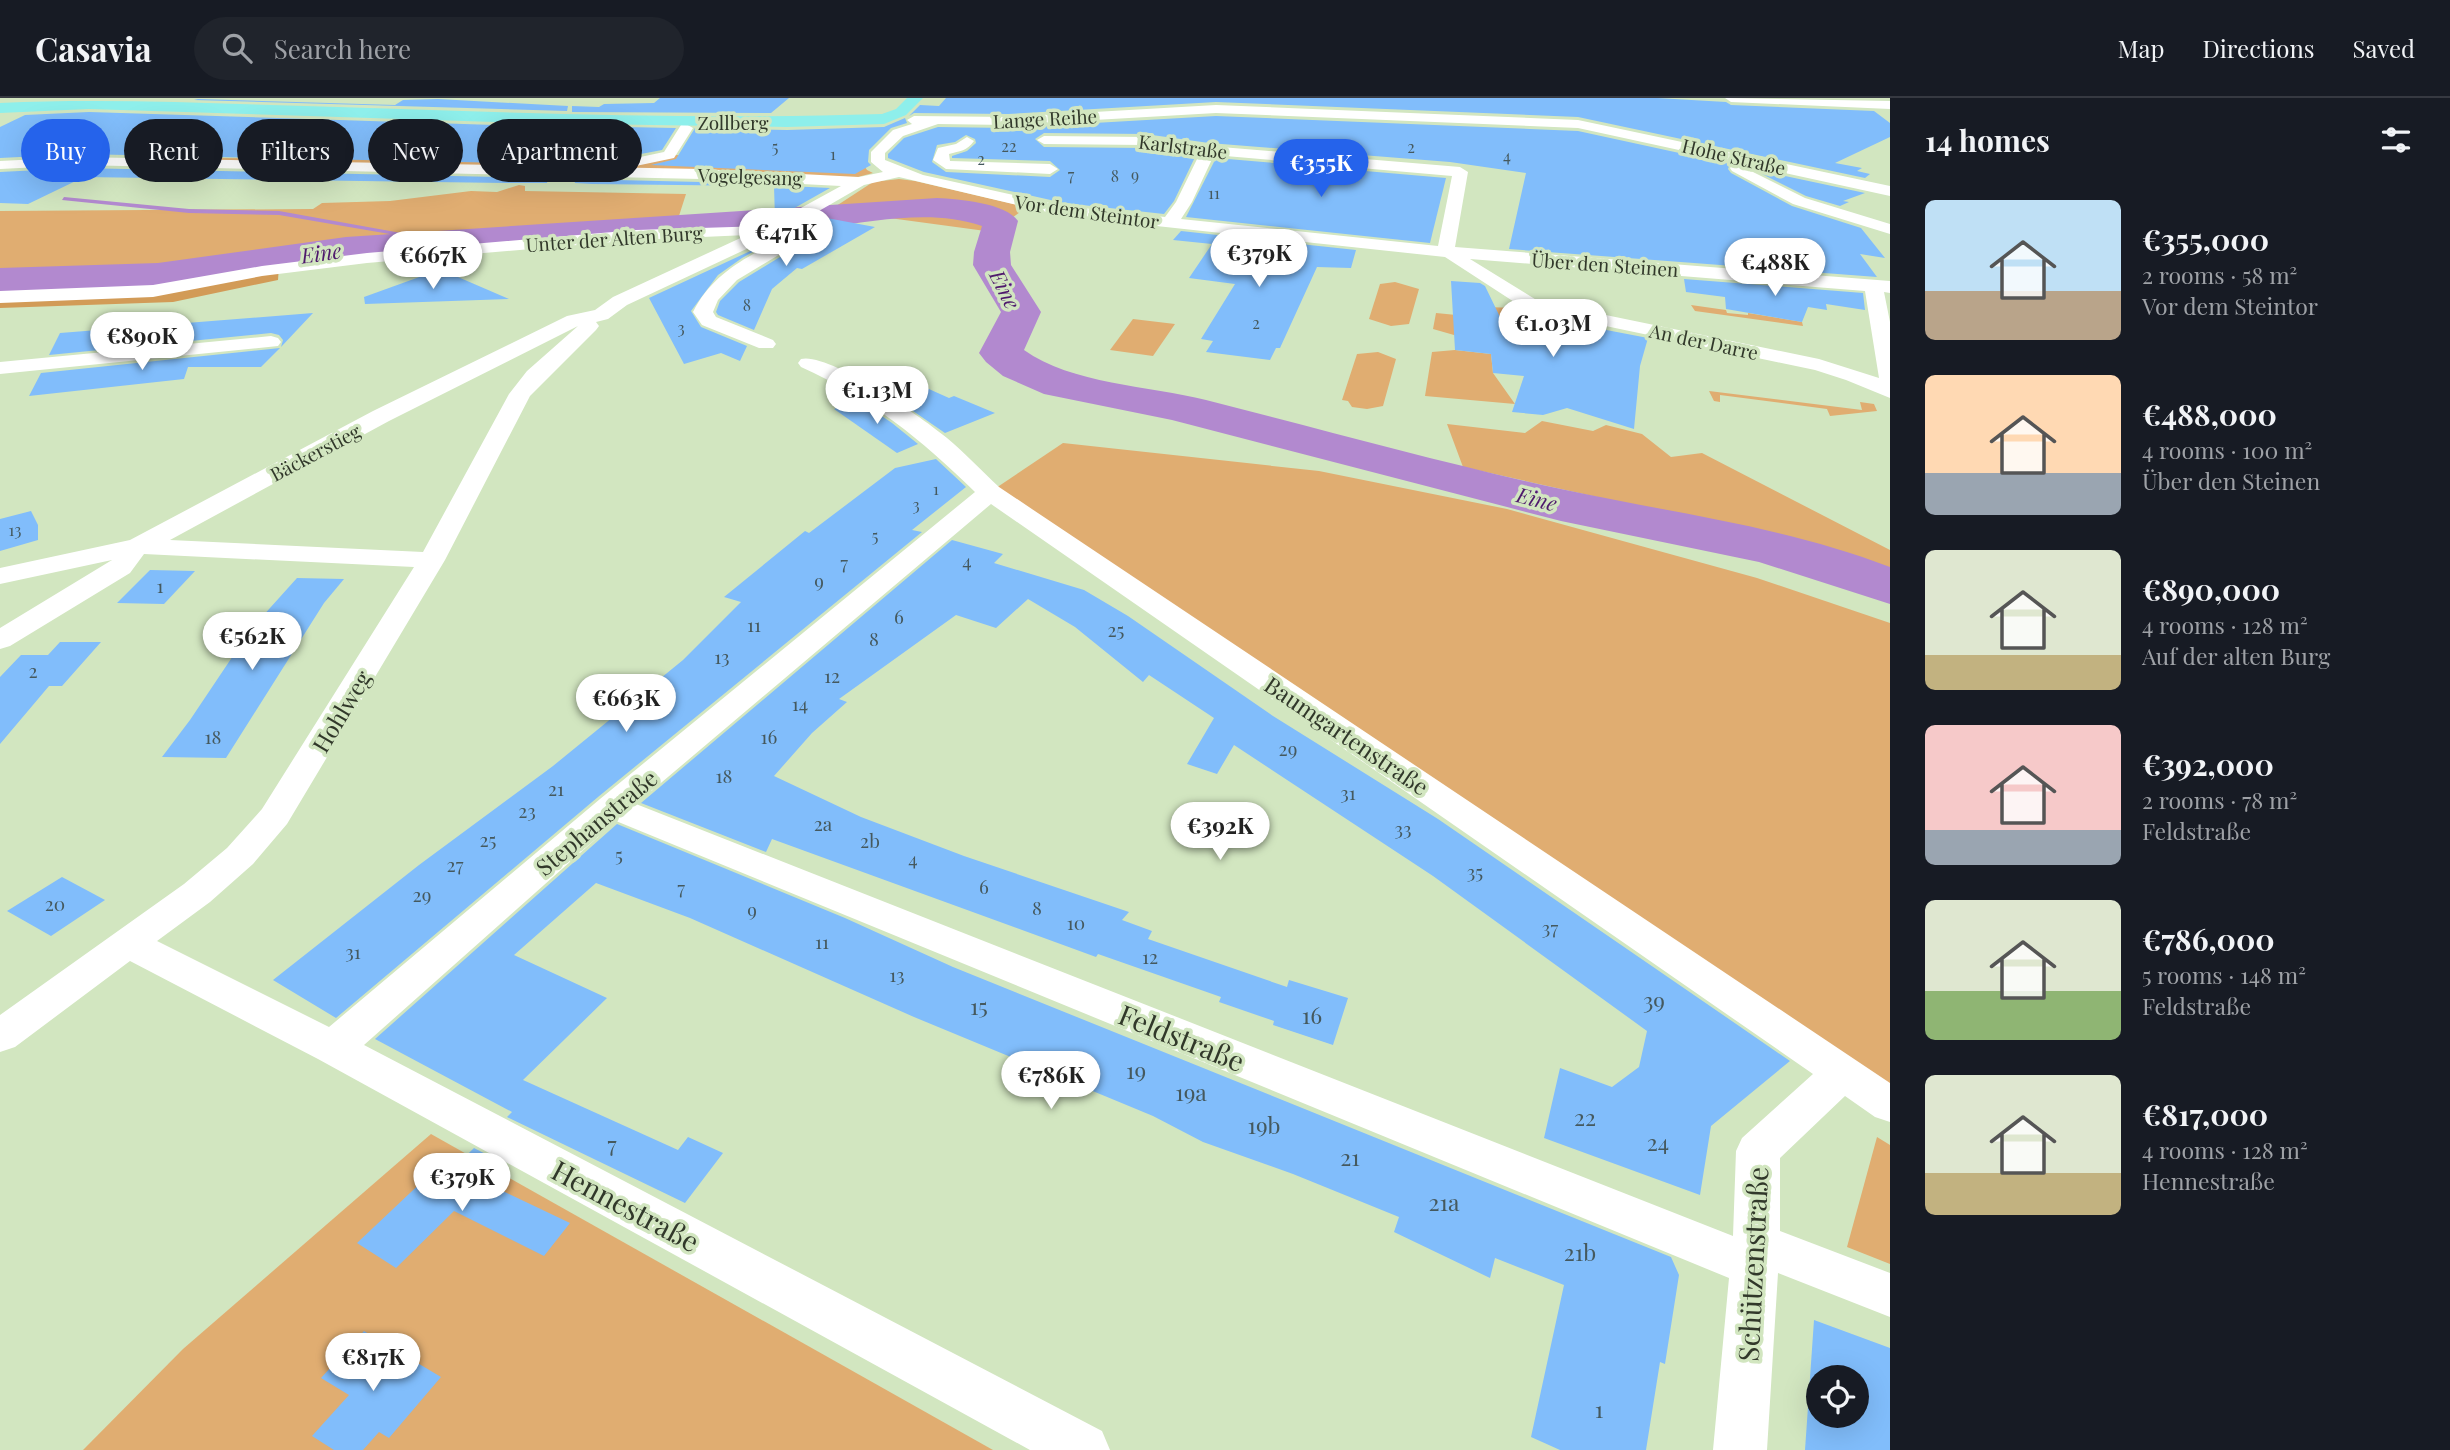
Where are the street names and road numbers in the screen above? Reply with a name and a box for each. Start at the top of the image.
street label: Lange Reihe [992,102,1098,134]
street label: Zollberg [697,109,769,135]
street label: Karlstraße [1137,128,1229,164]
street label: Hohe Straße [1680,131,1788,181]
street label: Vogelgesang [696,161,803,191]
street label: Vor dem Steintor [1012,188,1161,234]
street label: Unter der Alten Burg [525,219,703,257]
street label: Über den Steinen [1531,246,1680,282]
street label: An der Darre [1646,317,1761,365]
street label: Bäckerstieg [265,417,365,487]
street label: Hohlweg [304,664,378,758]
street label: Baumgartenstraße [1259,669,1435,801]
street label: Stephanstraße [529,762,663,882]
street label: Feldstraße [1114,995,1250,1079]
street label: Hennestraße [546,1151,706,1259]
street label: Schützenstraße [1728,1166,1776,1362]

